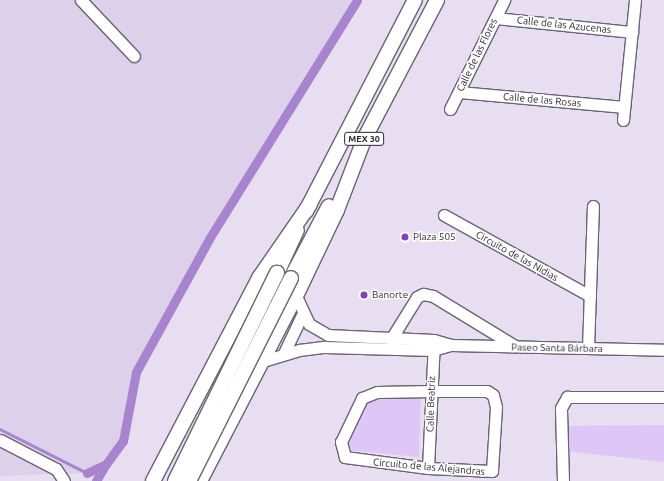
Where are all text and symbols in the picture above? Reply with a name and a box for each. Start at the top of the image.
street label: Calle de las Azucenas [516,14,612,36]
street label: Calle de las Flores [454,17,500,93]
street label: Calle de las Rosas [502,91,582,109]
road number: MEX 30 [344,132,384,146]
street label: Circuito de las Nidias [474,228,560,284]
place label: Plaza 505 [413,231,456,243]
marker: Plaza 505 [400,232,410,242]
place label: Banorte [372,289,408,301]
marker: Banorte [359,290,369,300]
street label: Paseo Santa Bárbara [511,341,603,355]
street label: Calle Beatriz [424,376,438,432]
street label: Circuito de las Alejandras [373,456,485,478]

